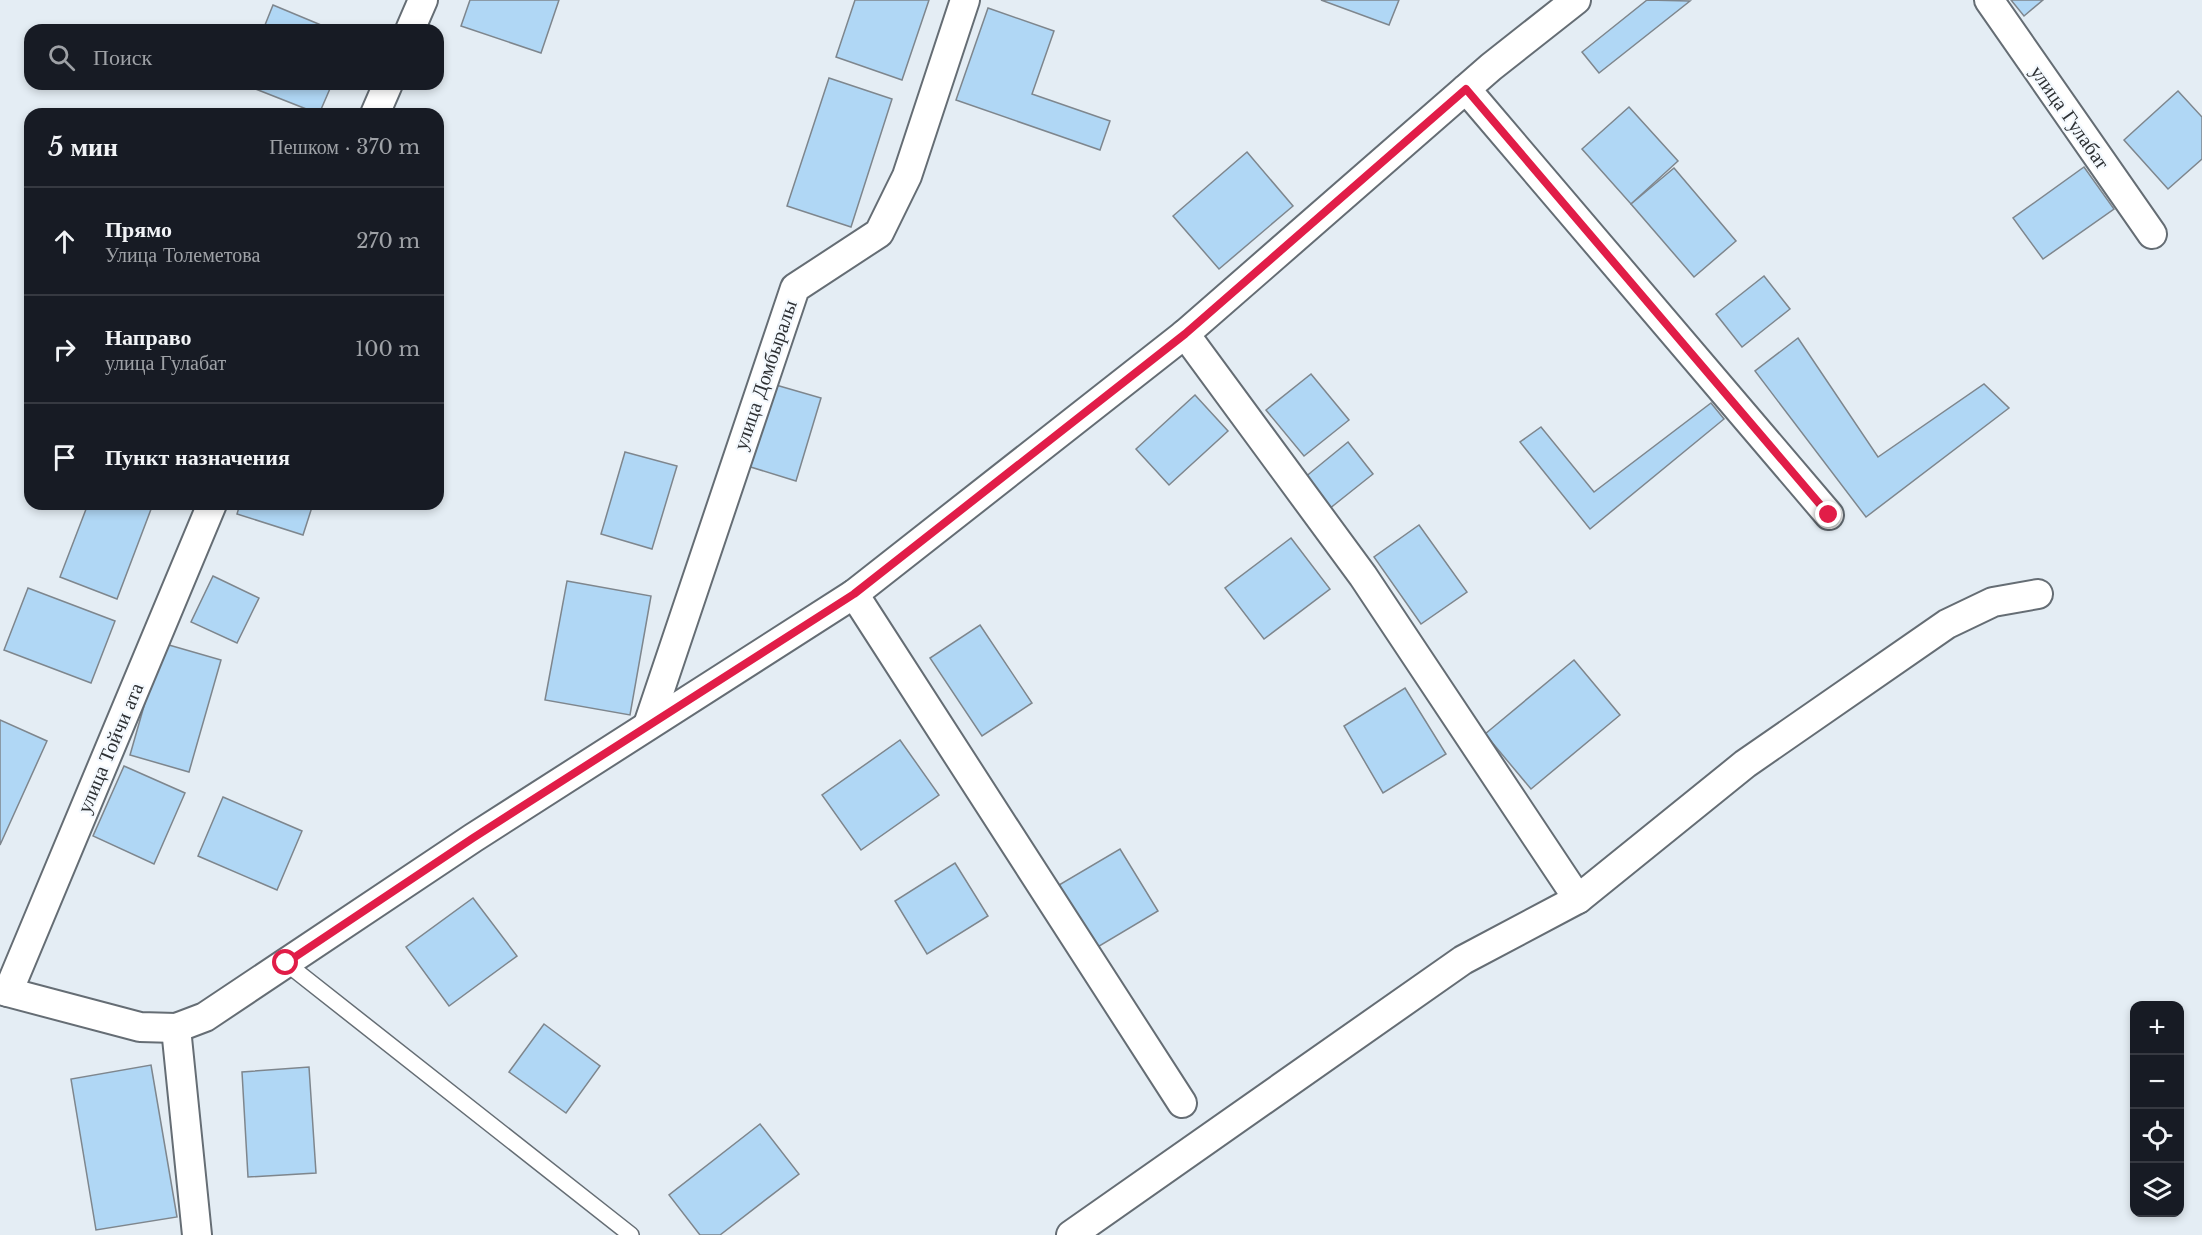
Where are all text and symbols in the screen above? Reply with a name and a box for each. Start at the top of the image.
search box [24,24,444,90]
icon: search [45,41,78,74]
text: Поиск [93,44,152,71]
street label: улица Гулабат [2025,60,2115,174]
text: 5 мин [48,131,118,163]
text: Пешком · 370 m [269,135,420,159]
text: Прямо [105,216,172,243]
icon: ahead [48,225,81,258]
text: 270 m [356,229,420,253]
text: Улица Толеметова [105,243,260,267]
street label: улица Домбыралы [728,297,802,453]
text: Направо [105,324,191,351]
icon: right [48,333,81,366]
text: 100 m [355,337,420,361]
text: улица Гулабат [105,351,226,375]
icon: arrive [48,441,81,474]
text: Пункт назначения [105,444,290,471]
route end [1815,501,1841,527]
street label: улица Тойчи ата [72,679,148,817]
route start [272,949,298,975]
map controls [2130,1001,2184,1217]
button: + [2130,1001,2184,1055]
button: − [2130,1055,2184,1109]
button: locate [2130,1109,2184,1163]
button: layers [2130,1163,2184,1217]

